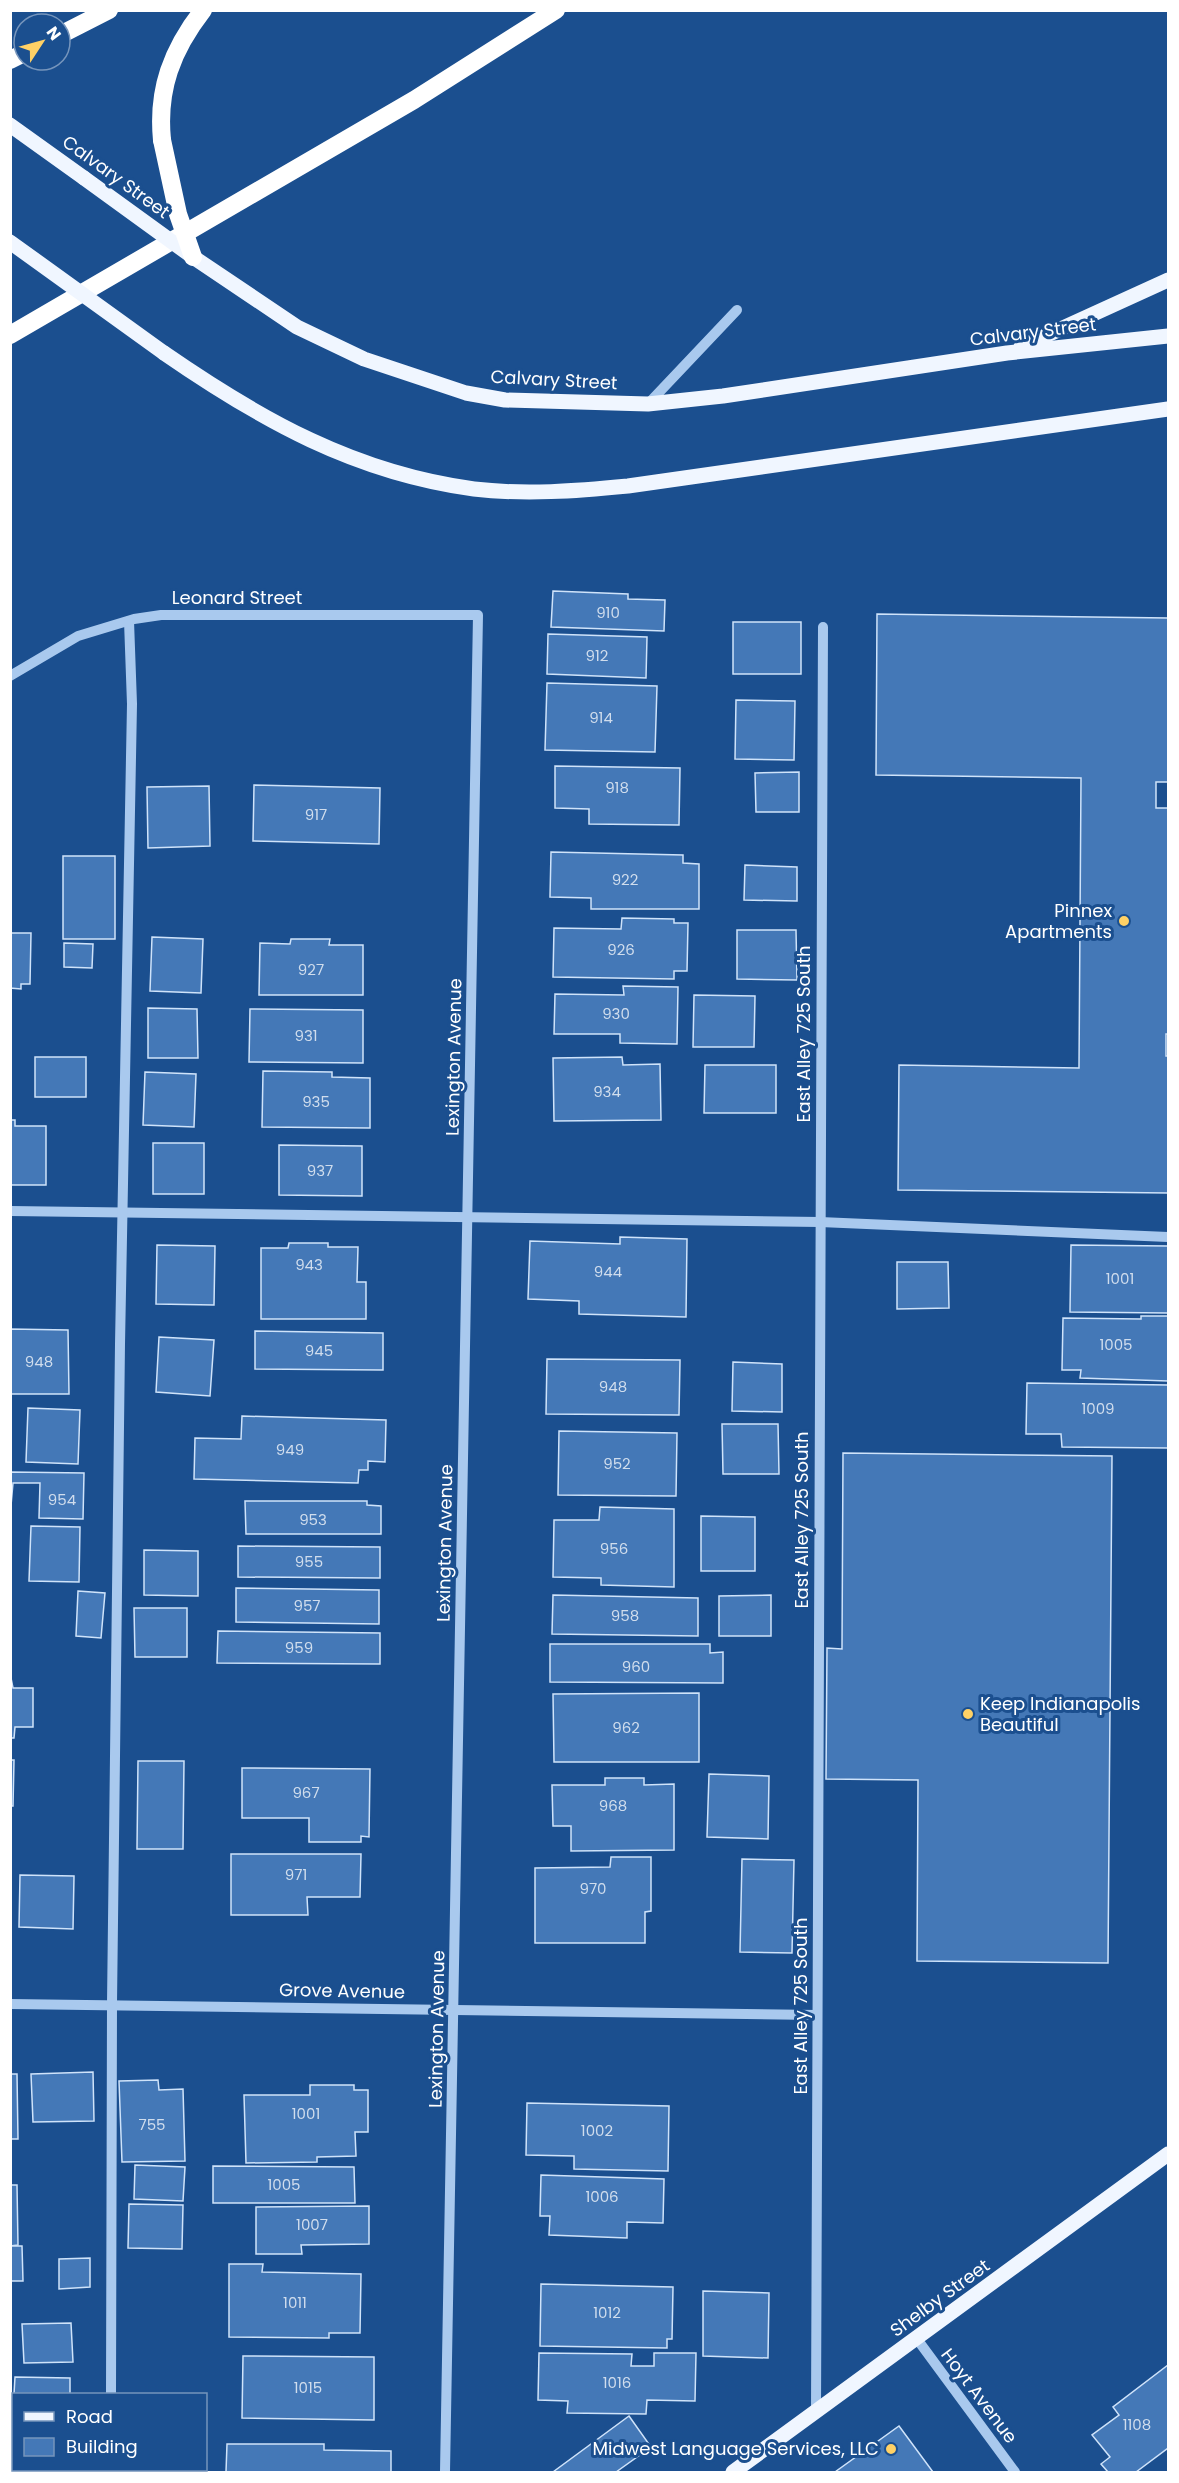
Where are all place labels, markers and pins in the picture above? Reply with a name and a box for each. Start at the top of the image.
place label: Pinnex Apartments [1005,898,1112,944]
marker: Pinnex Apartments [1117,914,1131,928]
place label: Keep Indianapolis Beautiful [980,1691,1140,1737]
marker: Keep Indianapolis Beautiful [961,1707,975,1721]
place label: Midwest Language Services, LLC [593,2436,879,2461]
marker: Midwest Language Services, LLC [884,2442,898,2456]

